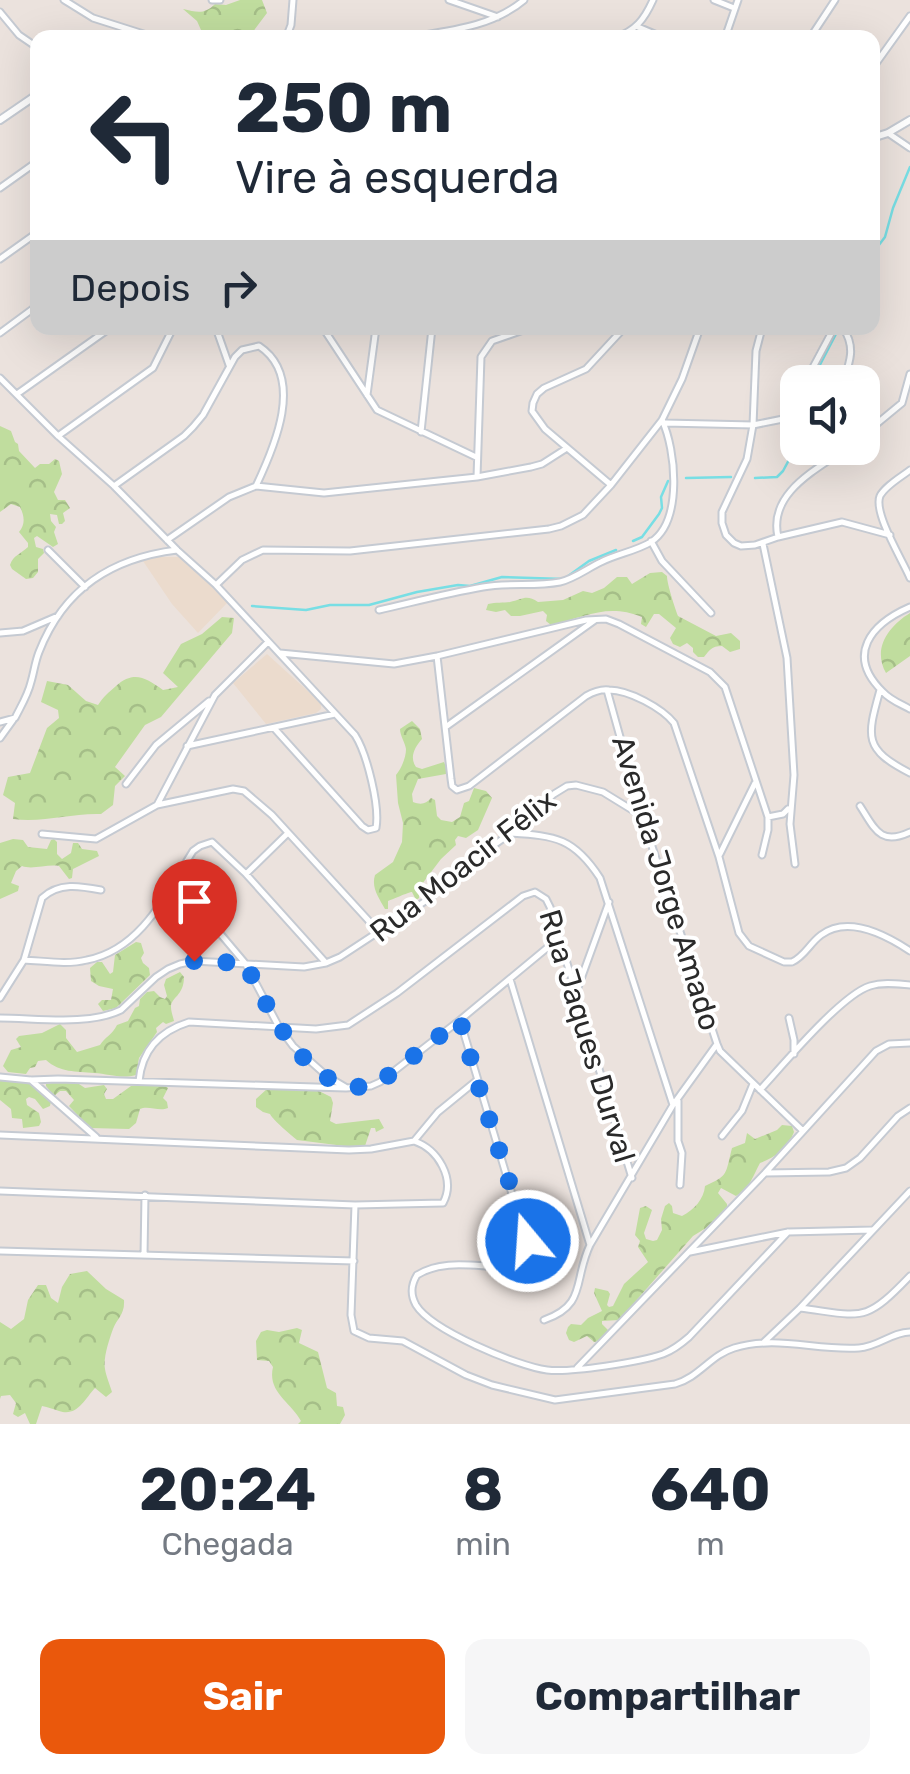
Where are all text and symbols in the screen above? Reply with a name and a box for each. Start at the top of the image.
text: 250 m [235,67,452,150]
icon: left [70,70,200,200]
text: Vire à esquerda [235,151,559,204]
icon: right [211,260,266,315]
text: Depois [70,265,191,311]
map controls [780,365,880,465]
button: sound [780,365,880,465]
street label: Avenida Jorge Amado [604,731,728,1035]
street label: Rua Moacir Félix [363,782,563,950]
pin [152,859,237,962]
icon: arrive [167,874,222,929]
street label: Rua Jaques Durval [531,905,643,1167]
position arrow [476,1189,580,1293]
text: 20:24 [139,1454,316,1525]
text: 8 [463,1454,503,1525]
text: 640 [650,1454,771,1525]
text: Chegada [162,1525,294,1563]
text: min [455,1525,511,1563]
text: m [696,1525,725,1563]
button: Sair [40,1639,445,1754]
button: Compartilhar [465,1639,870,1754]

